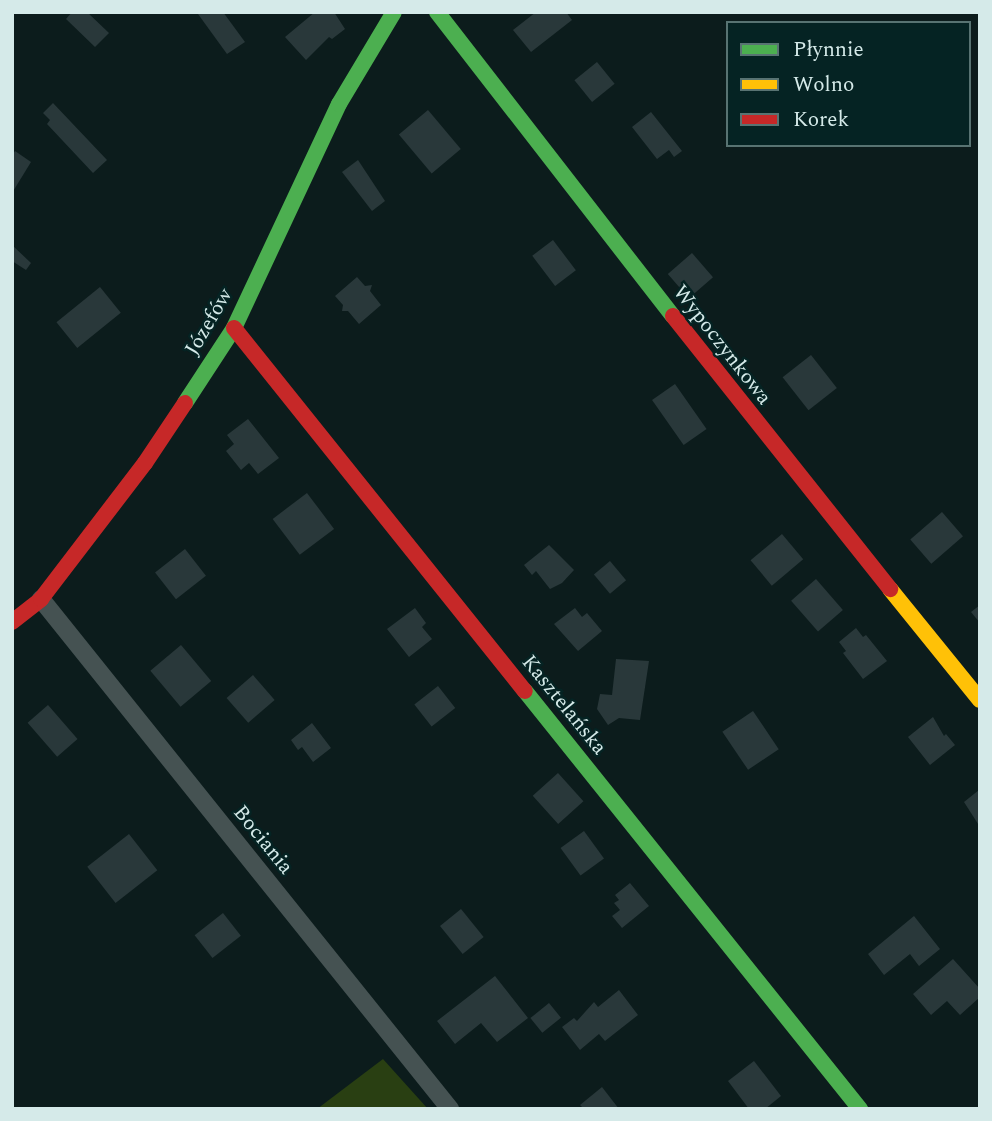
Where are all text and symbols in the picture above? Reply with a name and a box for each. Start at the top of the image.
legend [726,21,971,147]
text: Płynnie [793,34,864,66]
text: Wolno [793,69,854,101]
text: Korek [793,104,849,136]
street label: Wypoczynkowa [667,280,777,410]
street label: Józefów [180,284,238,360]
street label: Kasztelańska [516,650,612,760]
street label: Bociania [228,800,298,880]

